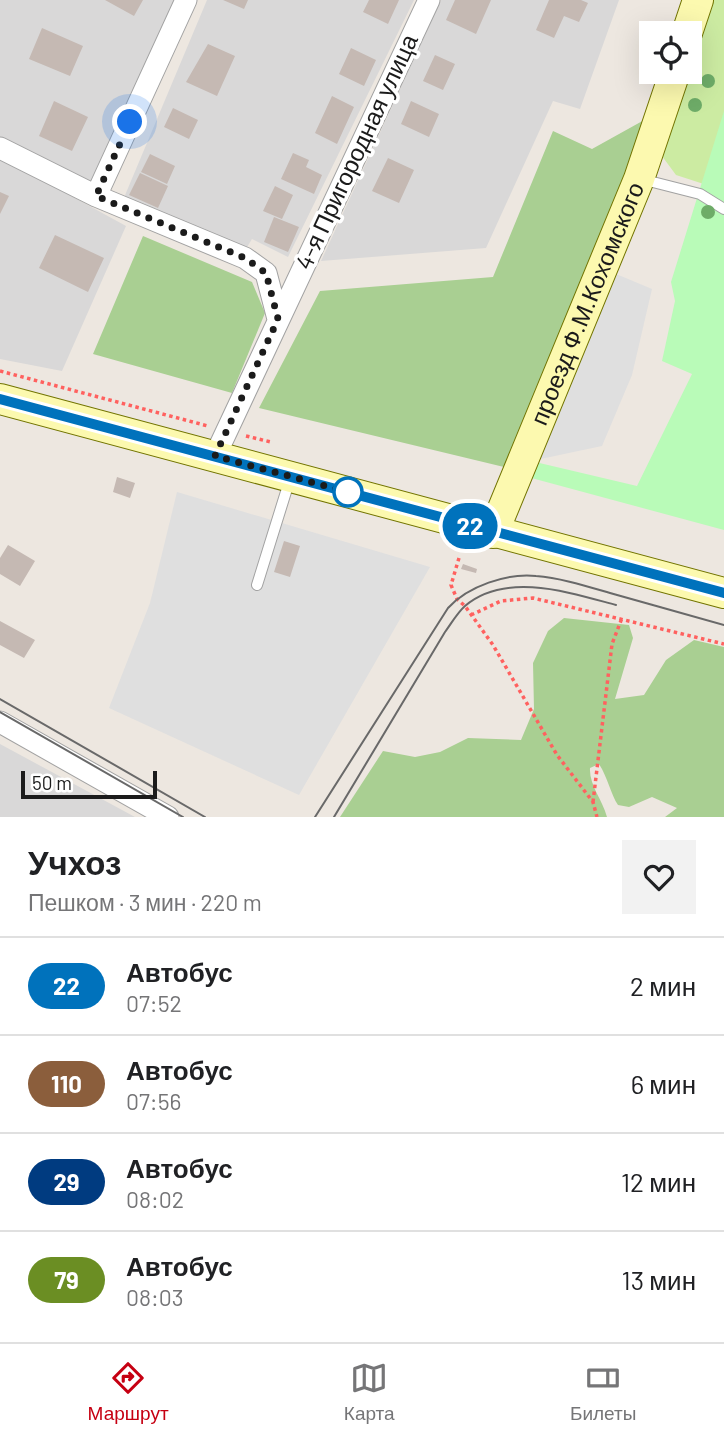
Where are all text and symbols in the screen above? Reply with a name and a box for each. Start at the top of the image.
map controls [639,21,702,84]
button: locate [639,21,702,84]
street label: 4-я Пригородная улица [288,28,423,274]
your location [112,104,147,139]
street label: проезд Ф.М.Кохомского [523,178,649,429]
unlabelled marker [333,477,363,507]
line badge: 22 [438,503,502,549]
text: 22 [457,511,483,540]
scale bar [21,768,158,800]
text: 50 m [32,771,72,794]
button: heart [622,840,696,914]
text: Учхоз [28,842,121,882]
text: Пешком · 3 мин · 220 m [28,888,262,916]
text: Автобус [126,956,233,987]
text: 2 мин [630,970,696,1001]
text: 22 [53,971,80,1000]
text: 07:52 [126,989,182,1017]
text: Автобус [126,1054,233,1085]
text: 6 мин [631,1068,696,1099]
text: 110 [51,1069,82,1098]
text: 07:56 [126,1087,181,1115]
text: Автобус [126,1152,233,1183]
text: 12 мин [621,1166,696,1197]
text: 29 [53,1167,80,1196]
text: 08:02 [126,1185,184,1213]
text: Автобус [126,1250,233,1281]
text: 13 мин [622,1264,696,1295]
text: 79 [54,1265,79,1294]
text: 08:03 [126,1283,184,1311]
tab: Маршрут [88,1359,169,1425]
tab: Карта [344,1359,395,1425]
tab: Билеты [570,1359,636,1425]

